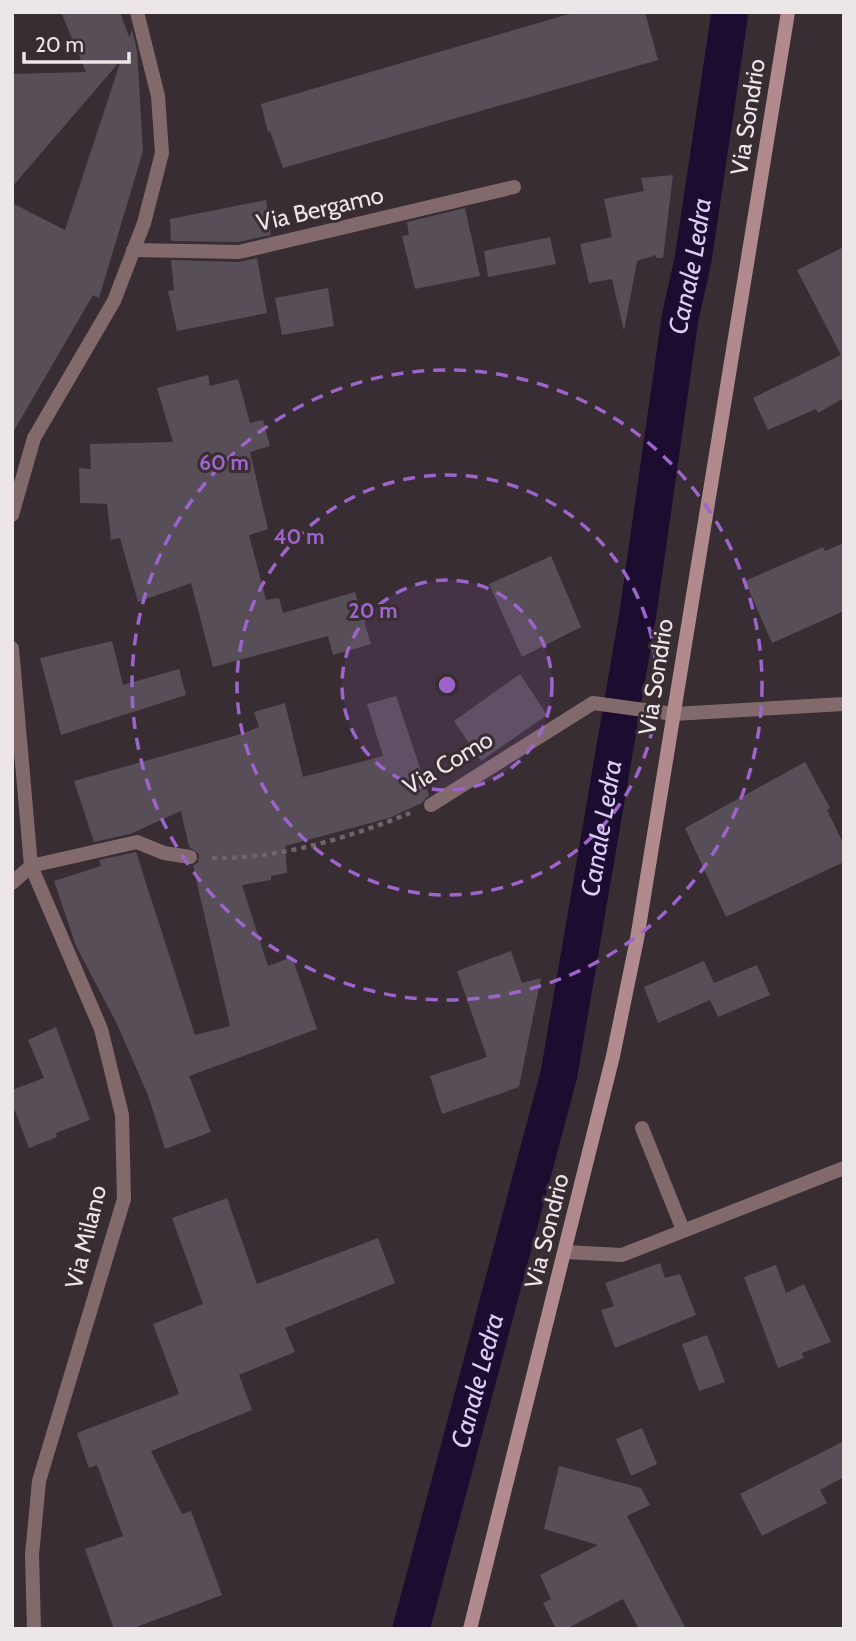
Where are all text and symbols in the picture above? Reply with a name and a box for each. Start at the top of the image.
scale bar [24,21,130,65]
text: 20 m [35,32,84,57]
street label: Via Sondrio [724,57,771,177]
street label: Via Bergamo [254,180,386,237]
water label: Canale Ledra [662,196,718,336]
text: 60 m [199,450,249,475]
text: 40 m [274,524,324,549]
text: 20 m [349,598,397,623]
street label: Via Sondrio [632,617,679,737]
centre of rings [435,673,459,697]
street label: Via Como [398,724,498,801]
water label: Canale Ledra [574,757,629,899]
street label: Via Sondrio [518,1170,575,1291]
street label: Via Milano [59,1182,112,1292]
water label: Canale Ledra [444,1310,510,1452]

